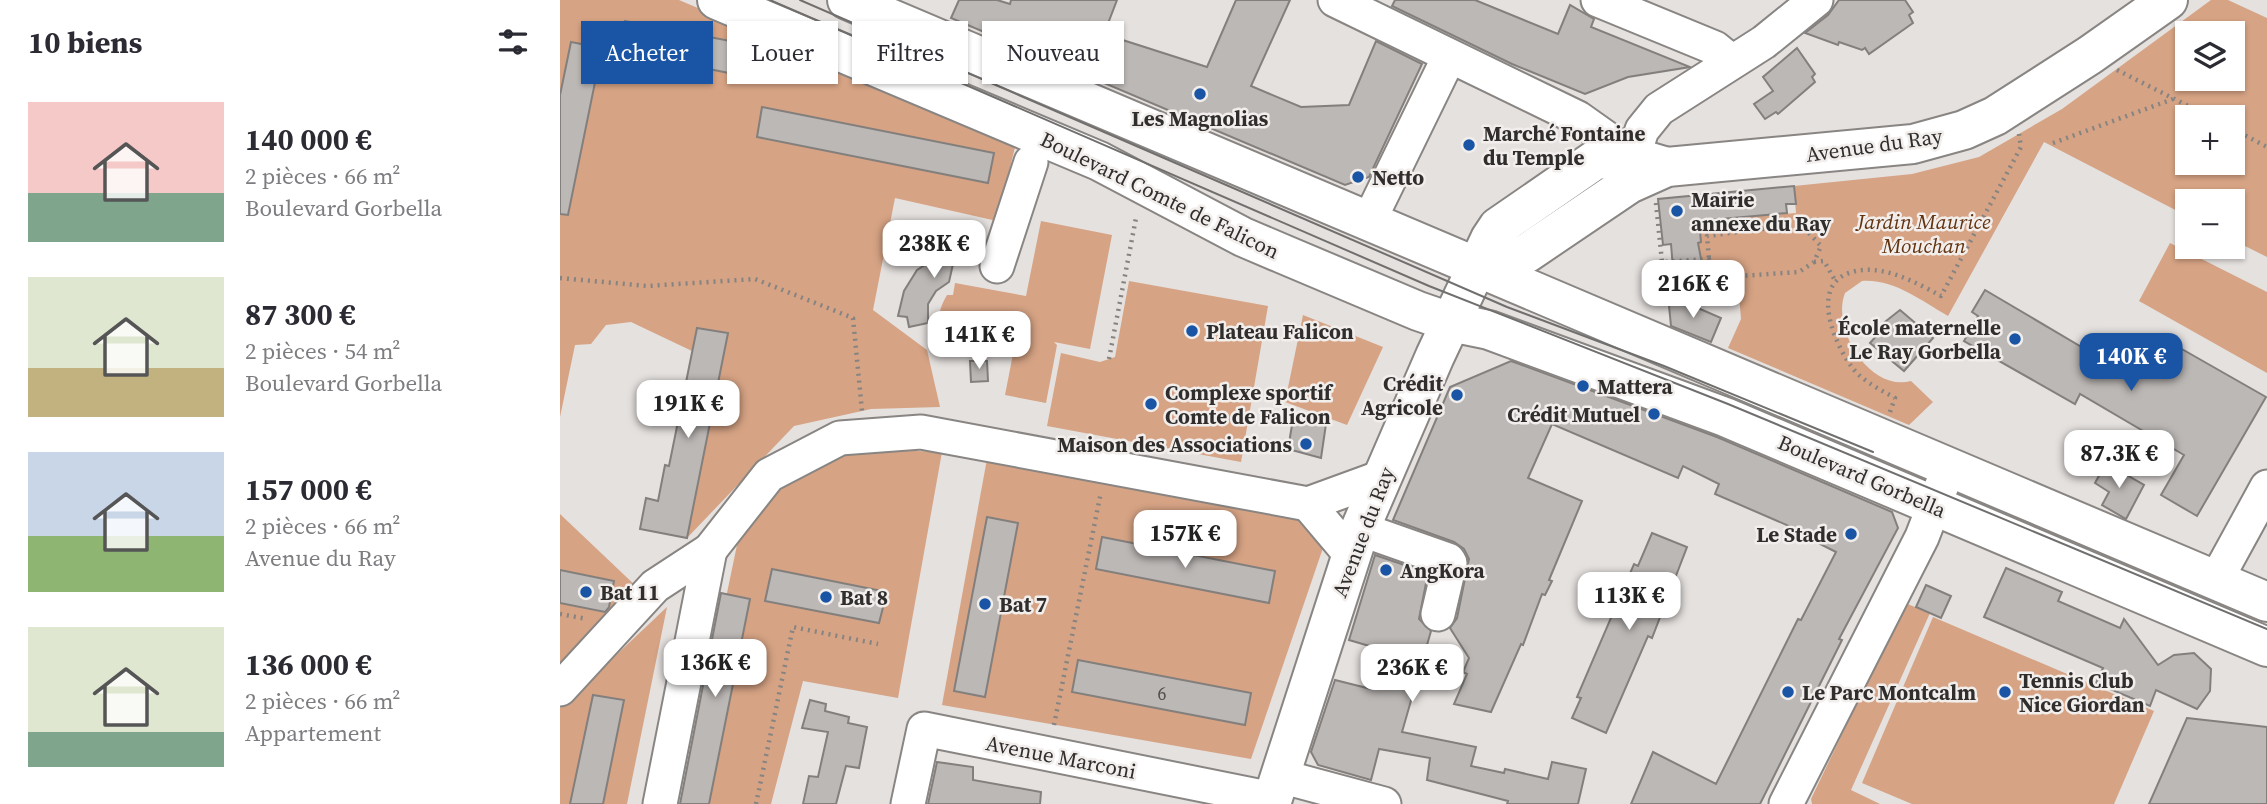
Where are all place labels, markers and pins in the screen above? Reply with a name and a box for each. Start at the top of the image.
marker: Les Magnolias [1192,86,1208,102]
place label: Les Magnolias [1132,104,1269,133]
place label: Marché Fontaine du Temple [1483,119,1646,172]
marker: Marché Fontaine du Temple [1461,137,1477,153]
place label: Netto [1372,163,1424,192]
marker: Netto [1350,169,1366,185]
place label: Mairie annexe du Ray [1691,185,1832,238]
marker: Mairie annexe du Ray [1669,203,1685,219]
pin: 238K € [877,220,991,280]
pin: 216K € [1636,260,1750,320]
pin: 141K € [922,312,1036,371]
place label: École maternelle Le Ray Gorbella [1838,313,2002,366]
place label: Plateau Falicon [1206,317,1354,346]
marker: Plateau Falicon [1184,323,1200,339]
marker: École maternelle Le Ray Gorbella [2007,331,2023,347]
pin: 140K € [2074,334,2188,393]
place label: Crédit Agricole [1361,369,1443,422]
place label: Mattera [1597,372,1674,401]
place label: Complexe sportif Comte de Falicon [1165,378,1334,431]
marker: Mattera [1575,378,1591,394]
pin: 191K € [631,380,745,440]
marker: Crédit Agricole [1449,387,1465,403]
marker: Complexe sportif Comte de Falicon [1143,396,1159,412]
place label: Crédit Mutuel [1507,400,1640,429]
marker: Crédit Mutuel [1646,406,1662,422]
place label: Maison des Associations [1057,430,1292,459]
pin: 87.3K € [2054,430,2184,490]
marker: Maison des Associations [1298,436,1314,452]
pin: 157K € [1128,510,1242,570]
place label: Le Stade [1756,520,1837,549]
marker: Le Stade [1843,526,1859,542]
place label: AngKora [1400,556,1485,585]
marker: AngKora [1378,562,1394,578]
pin: 113K € [1572,572,1686,632]
place label: Bat 11 [600,578,660,607]
place label: Bat 8 [840,583,888,612]
marker: Bat 11 [578,584,594,600]
marker: Bat 8 [818,589,834,605]
place label: Bat 7 [999,590,1047,619]
marker: Bat 7 [977,596,993,612]
pin: 136K € [658,640,772,699]
pin: 236K € [1355,644,1469,704]
place label: Tennis Club Nice Giordan [2019,666,2145,719]
place label: Le Parc Montcalm [1802,678,1976,707]
marker: Le Parc Montcalm [1780,684,1796,700]
marker: Tennis Club Nice Giordan [1997,684,2013,700]

